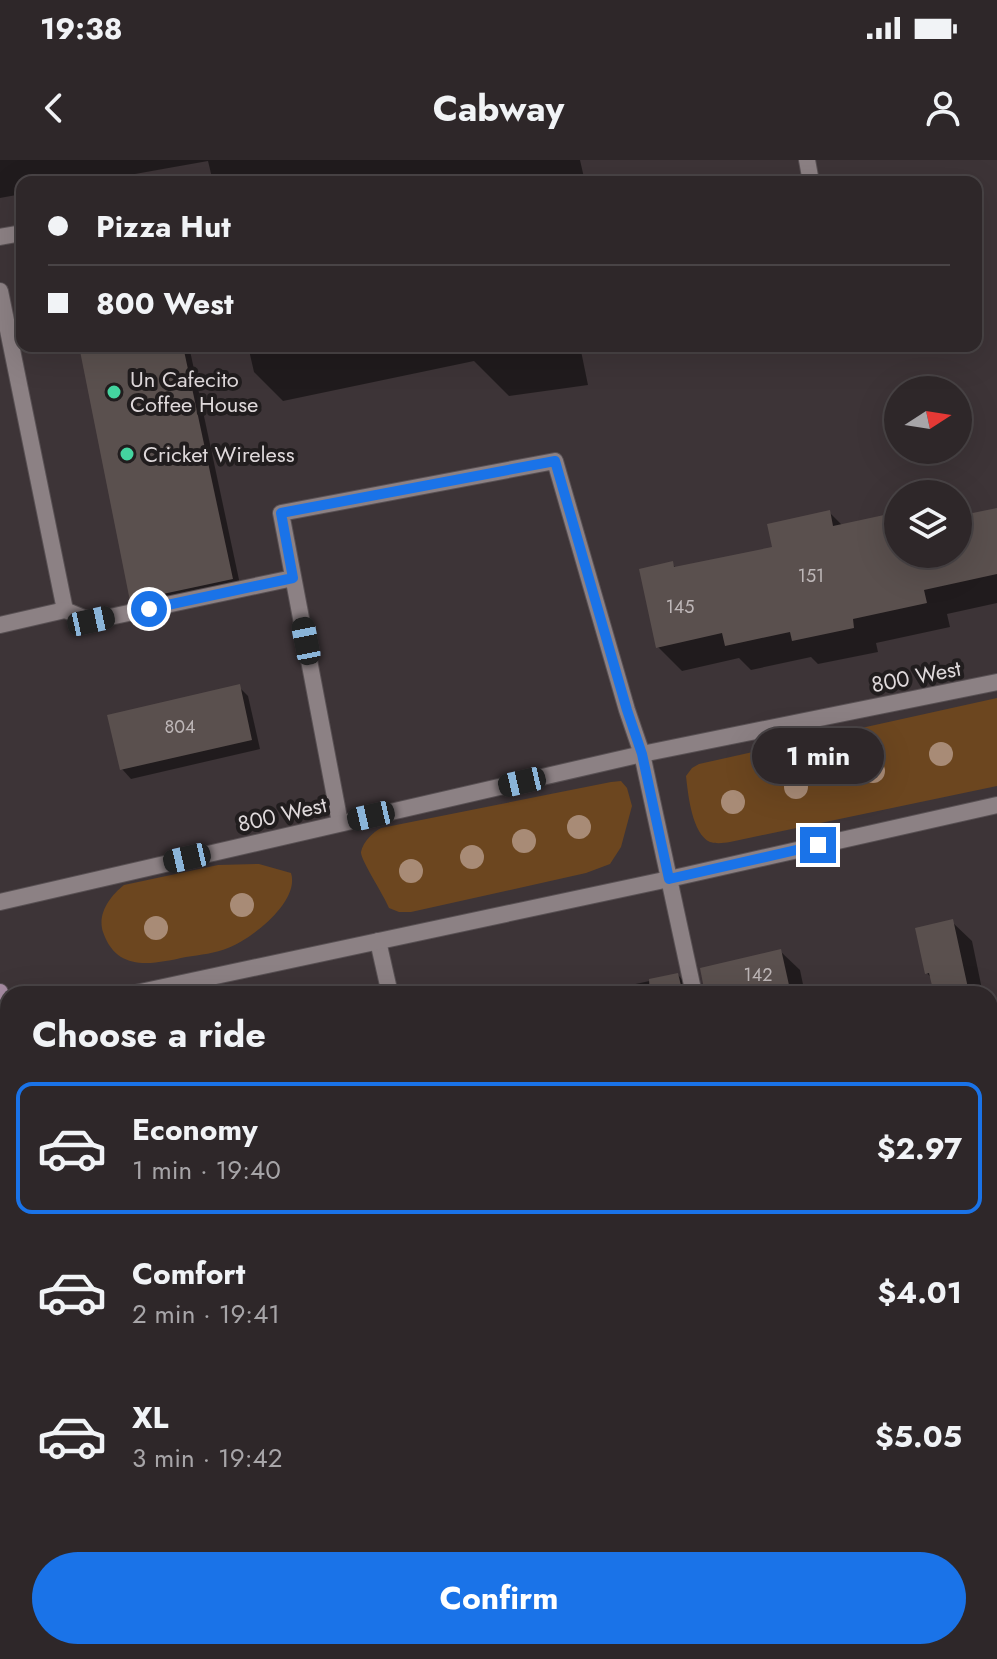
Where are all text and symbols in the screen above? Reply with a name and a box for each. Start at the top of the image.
text: 19:38 [40,7,122,50]
text: Cabway [433,82,564,134]
icon: back [32,86,76,130]
icon: person [921,86,965,130]
text: Pizza Hut [96,205,231,248]
text: 800 West [96,282,234,325]
place label: Un Cafecito Coffee House [130,363,258,420]
north arrow [884,376,972,464]
map controls [884,376,972,568]
marker: Un Cafecito Coffee House [105,383,123,401]
place label: Cricket Wireless [143,438,295,470]
marker: Cricket Wireless [118,445,136,463]
button: layers [884,480,972,568]
house number: 151 [798,563,824,589]
route start [131,591,167,627]
house number: 145 [666,594,694,620]
car [65,604,117,638]
car [290,615,322,667]
street label: 800 West [869,652,964,700]
house number: 804 [164,714,196,740]
callout: 1 min [752,729,884,785]
text: 1 min [786,737,850,775]
car [496,765,548,799]
street label: 800 West [234,788,330,840]
car [345,799,397,833]
route end [800,827,836,863]
car [161,841,213,875]
house number: 142 [744,962,772,988]
text: Choose a ride [32,1008,266,1060]
text: Economy [132,1108,258,1151]
icon: car [36,1112,108,1184]
text: $2.97 [877,1127,962,1170]
text: 1 min · 19:40 [132,1151,281,1189]
text: Comfort [132,1252,245,1295]
icon: car [36,1256,108,1328]
text: $4.01 [878,1271,962,1314]
text: 2 min · 19:41 [132,1295,280,1333]
text: XL [132,1396,168,1439]
icon: car [36,1400,108,1472]
text: $5.05 [875,1415,962,1458]
text: 3 min · 19:42 [132,1439,283,1477]
button: Confirm [32,1552,966,1644]

